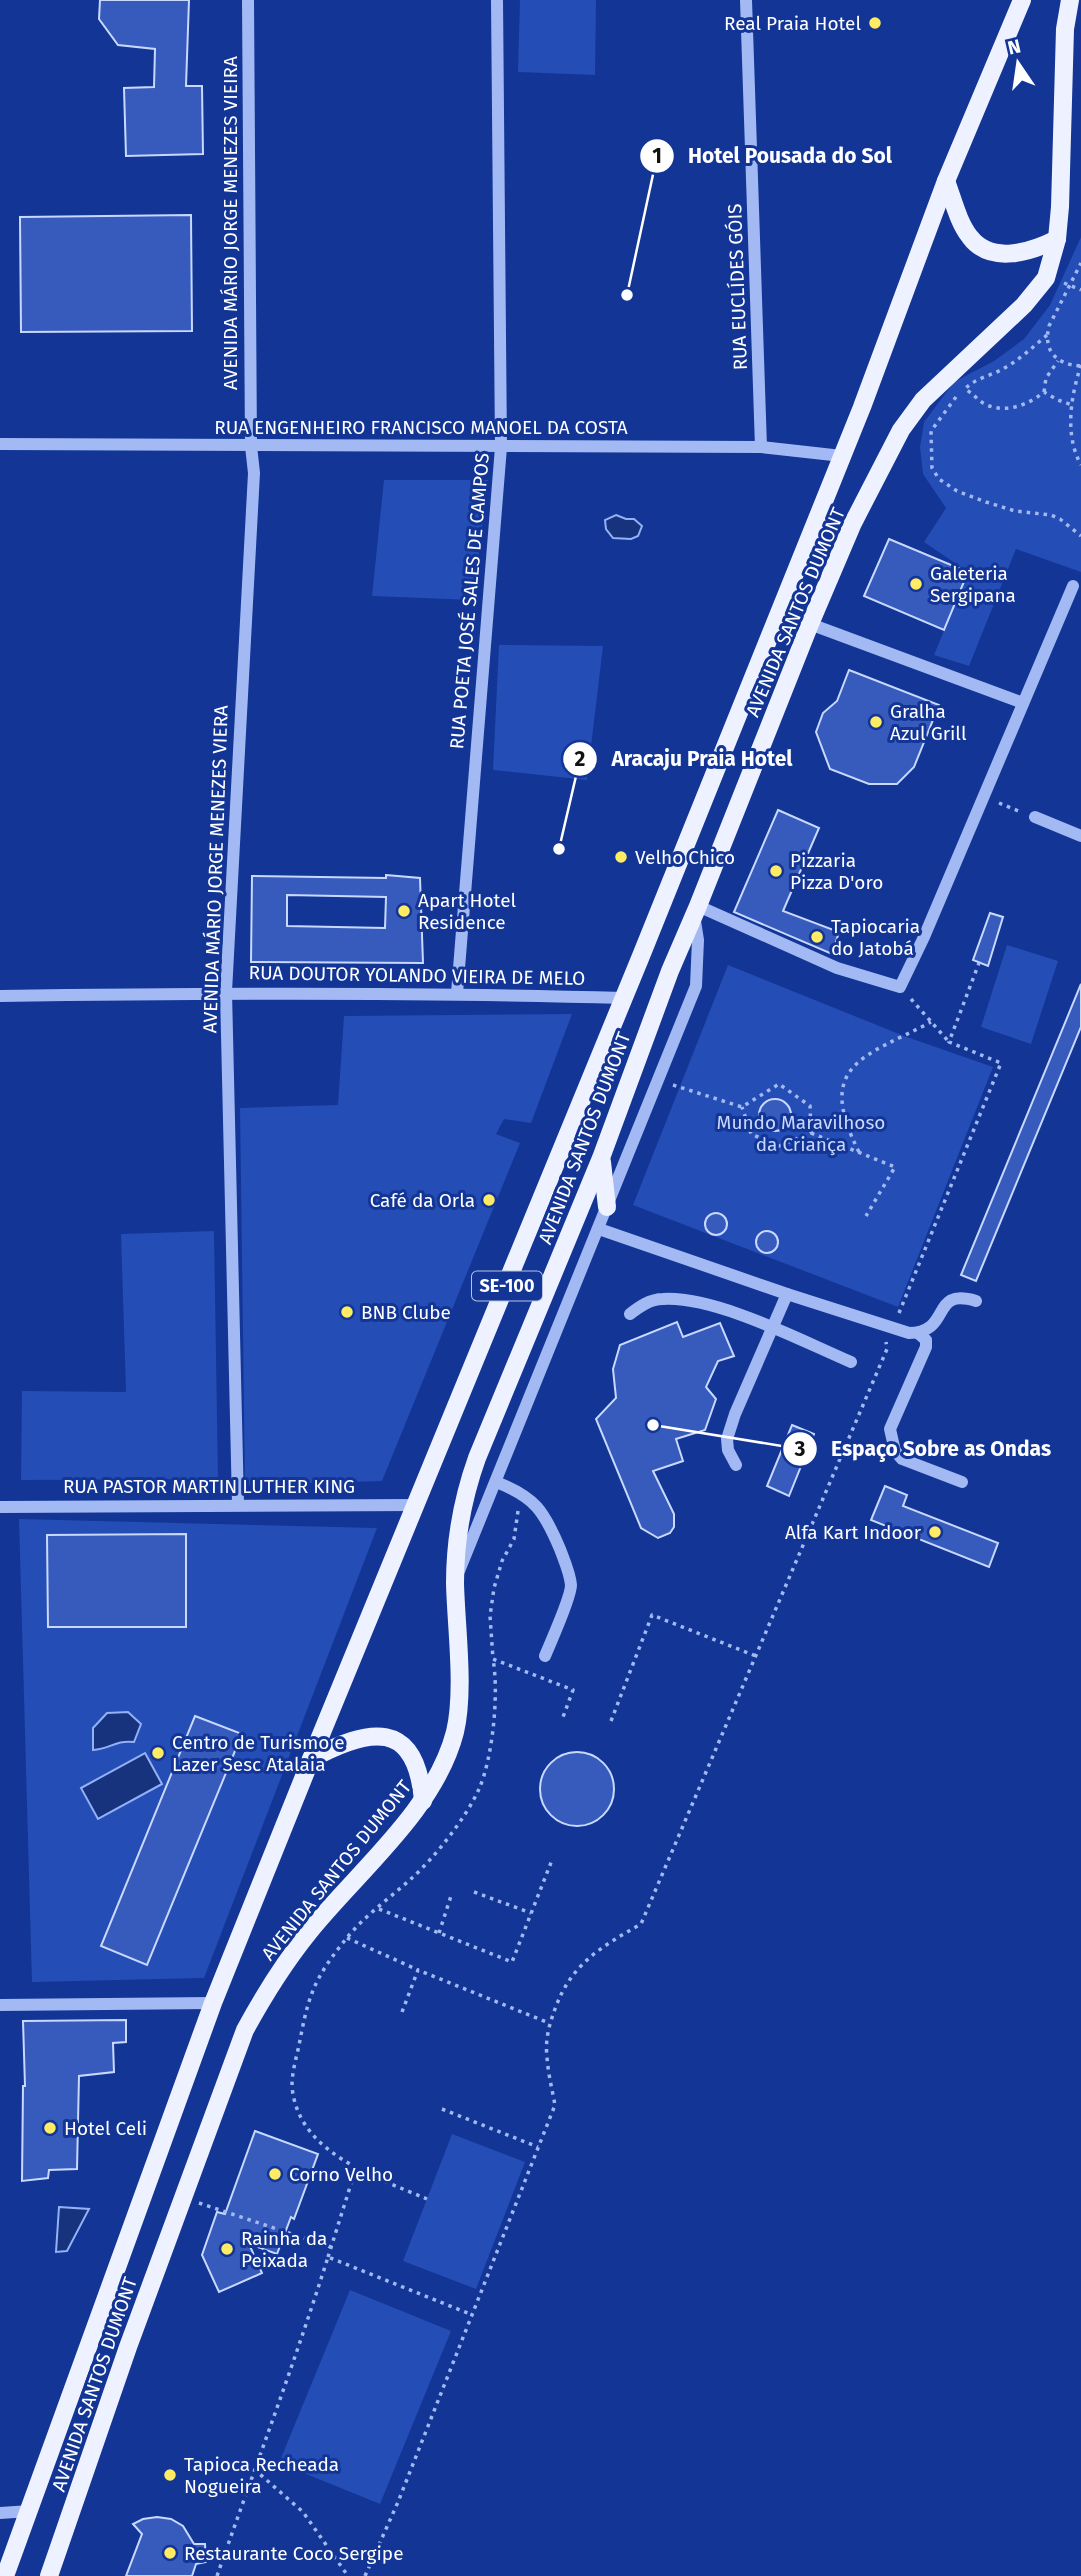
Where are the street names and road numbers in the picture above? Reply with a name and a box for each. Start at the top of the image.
street label: AVENIDA MÁRIO JORGE MENEZES VIEIRA [219,56,242,390]
street label: RUA EUCLÍDES GÓIS [723,203,752,371]
street label: RUA ENGENHEIRO FRANCISCO MANOEL DA COSTA [214,416,628,439]
street label: RUA POETA JOSÉ SALES DE CAMPOS [445,452,494,750]
street label: AVENIDA SANTOS DUMONT [741,504,850,720]
street label: AVENIDA MÁRIO JORGE MENEZES VIERA [198,705,233,1033]
street label: RUA DOUTOR YOLANDO VIEIRA DE MELO [248,961,586,990]
street label: AVENIDA SANTOS DUMONT [533,1029,636,1247]
road number: SE-100 [472,1272,542,1301]
street label: RUA PASTOR MARTIN LUTHER KING [63,1475,355,1498]
street label: AVENIDA SANTOS DUMONT [257,1775,416,1965]
street label: AVENIDA SANTOS DUMONT [47,2274,142,2494]

